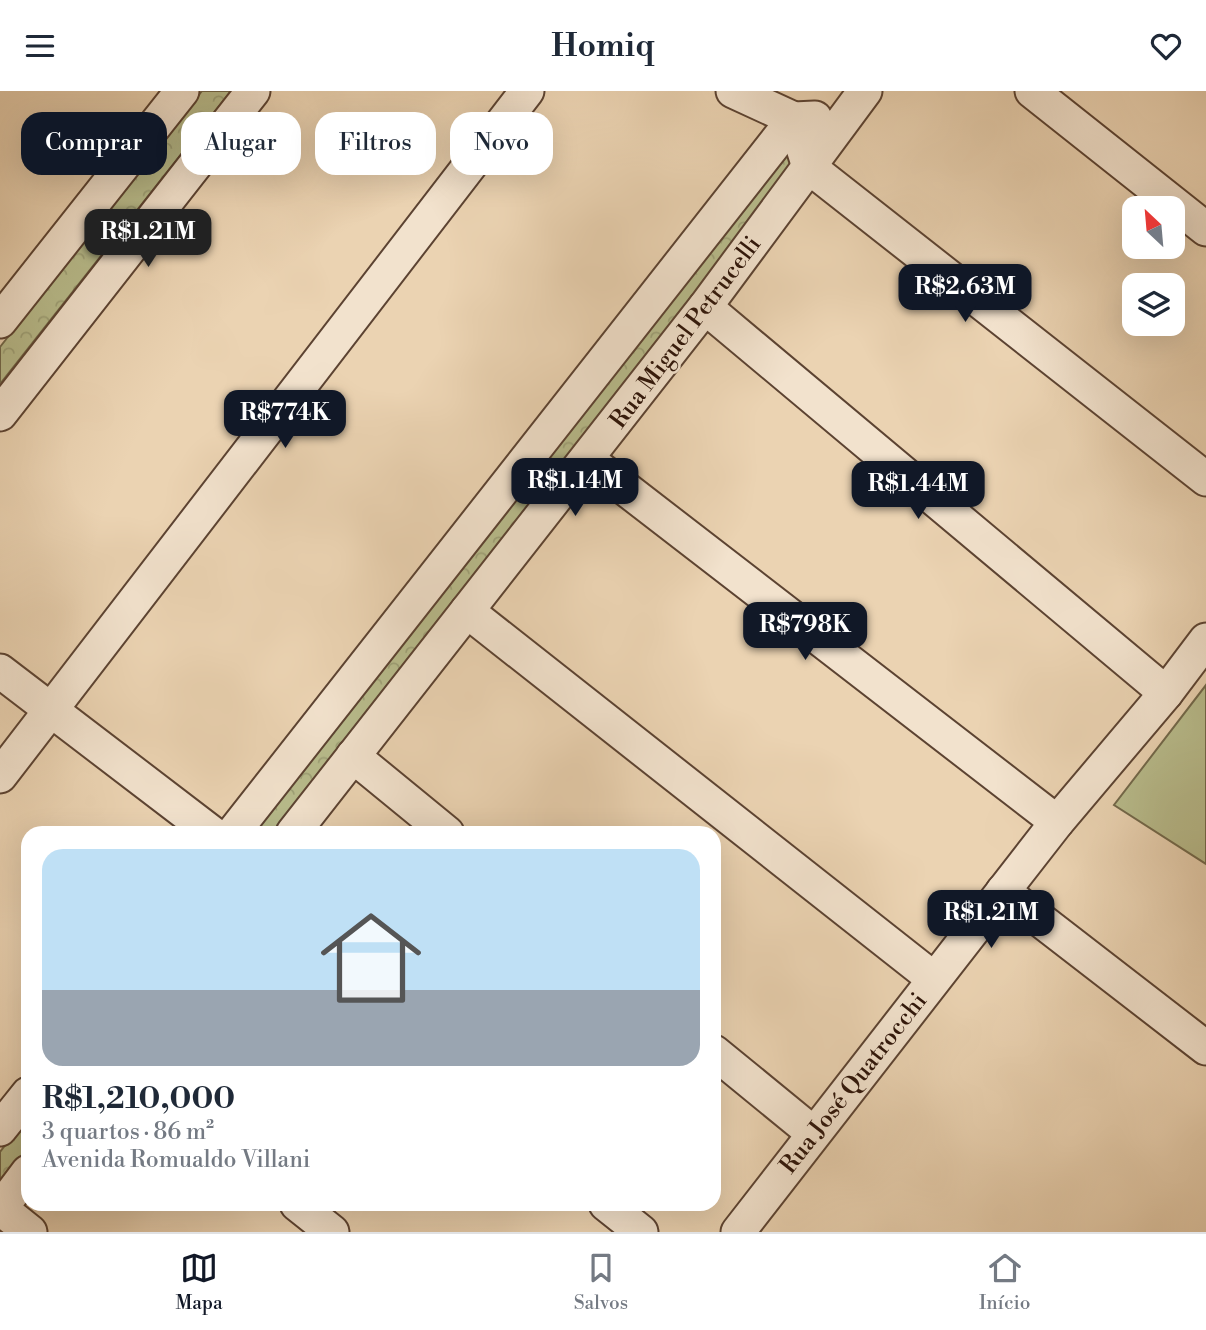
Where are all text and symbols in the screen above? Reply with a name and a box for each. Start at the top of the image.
text: Homiq [551,26,655,66]
icon: menu [21,27,59,65]
icon: heart [1147,27,1185,65]
chip: Comprar [21,112,167,175]
chip: Alugar [181,112,301,175]
chip: Filtros [315,112,436,175]
chip: Novo [450,112,553,175]
north arrow [1122,196,1185,259]
map controls [1122,196,1185,336]
pin: R$1.21M [83,209,213,269]
text: R$1.21M [100,218,196,246]
street label: Rua Miguel Petrucelli [604,230,768,435]
pin: R$2.63M [900,265,1030,324]
text: R$2.63M [914,273,1016,301]
button: layers [1122,273,1185,336]
pin: R$774K [228,391,342,450]
text: R$774K [240,399,330,427]
pin: R$1.14M [510,459,640,518]
pin: R$1.44M [853,461,983,521]
text: R$1.14M [527,467,623,495]
text: R$1.44M [868,470,968,498]
pin: R$798K [748,603,862,662]
text: R$798K [759,611,851,639]
pin: R$1.21M [926,891,1056,950]
icon: home [308,895,434,1021]
text: R$1.21M [943,899,1039,927]
street label: Rua José Quatrocchi [774,987,934,1180]
text: R$1,210,000 [42,1080,235,1118]
text: 3 quartos · 86 m² [42,1118,214,1146]
text: Avenida Romualdo Villani [42,1146,310,1174]
tab: Mapa [176,1249,223,1315]
tab: Salvos [574,1249,628,1315]
tab: Início [979,1249,1030,1315]

